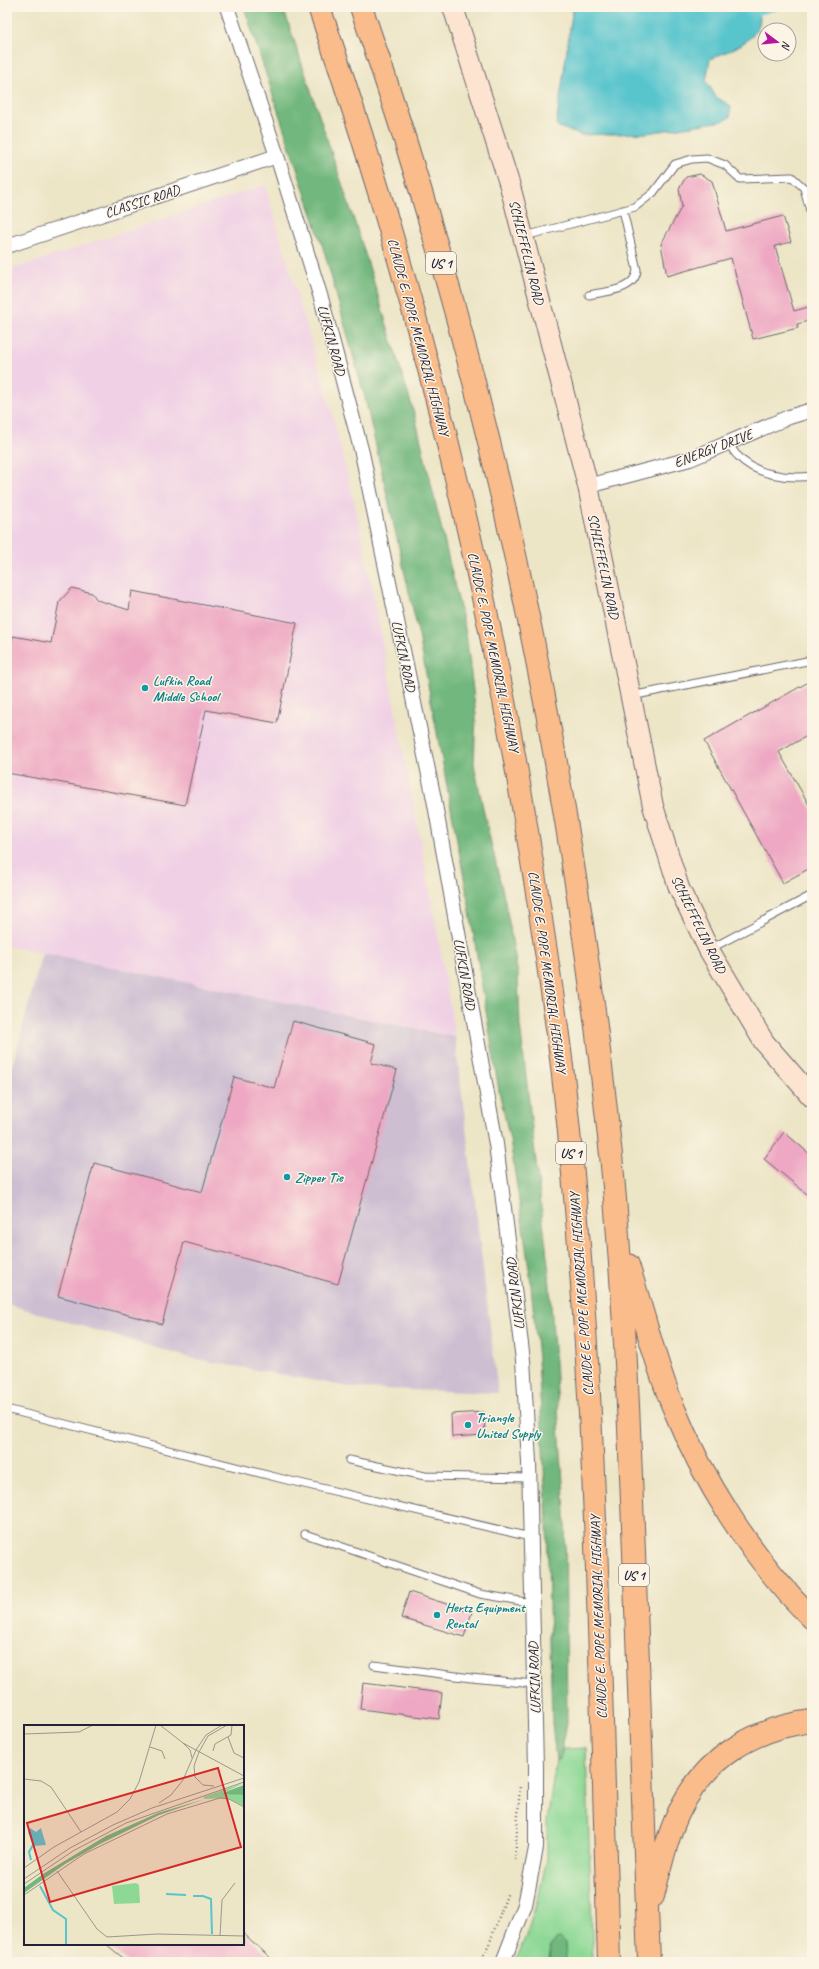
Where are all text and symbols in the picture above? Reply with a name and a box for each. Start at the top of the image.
north arrow [757,22,797,62]
text: N [778,40,794,52]
street label: CLASSIC ROAD [103,181,183,222]
street label: SCHIEFFELIN ROAD [505,198,548,308]
street label: CLAUDE E. POPE MEMORIAL HIGHWAY [384,236,454,440]
road number: US 1 [426,252,456,274]
street label: LUFKIN ROAD [314,303,350,379]
street label: ENERGY DRIVE [672,425,757,471]
street label: SCHIEFFELIN ROAD [584,512,623,622]
street label: CLAUDE E. POPE MEMORIAL HIGHWAY [464,551,523,756]
street label: LUFKIN ROAD [388,619,420,695]
place label: Lufkin Road Middle School [153,672,221,705]
marker: Lufkin Road Middle School [140,683,150,693]
street label: CLAUDE E. POPE MEMORIAL HIGHWAY [525,870,570,1076]
street label: SCHIEFFELIN ROAD [667,872,730,978]
street label: LUFKIN ROAD [450,937,479,1013]
road number: US 1 [556,1142,586,1164]
place label: Zipper Tie [295,1169,344,1186]
marker: Zipper Tie [282,1172,292,1182]
street label: CLAUDE E. POPE MEMORIAL HIGHWAY [566,1190,597,1396]
street label: LUFKIN ROAD [502,1255,528,1331]
place label: Triangle United Supply [476,1409,541,1442]
marker: Triangle United Supply [463,1420,473,1430]
street label: CLAUDE E. POPE MEMORIAL HIGHWAY [586,1513,611,1719]
road number: US 1 [619,1564,649,1586]
place label: Hertz Equipment Rental [445,1599,527,1632]
marker: Hertz Equipment Rental [432,1610,442,1620]
street label: LUFKIN ROAD [525,1640,544,1714]
inset map [24,1725,244,1945]

